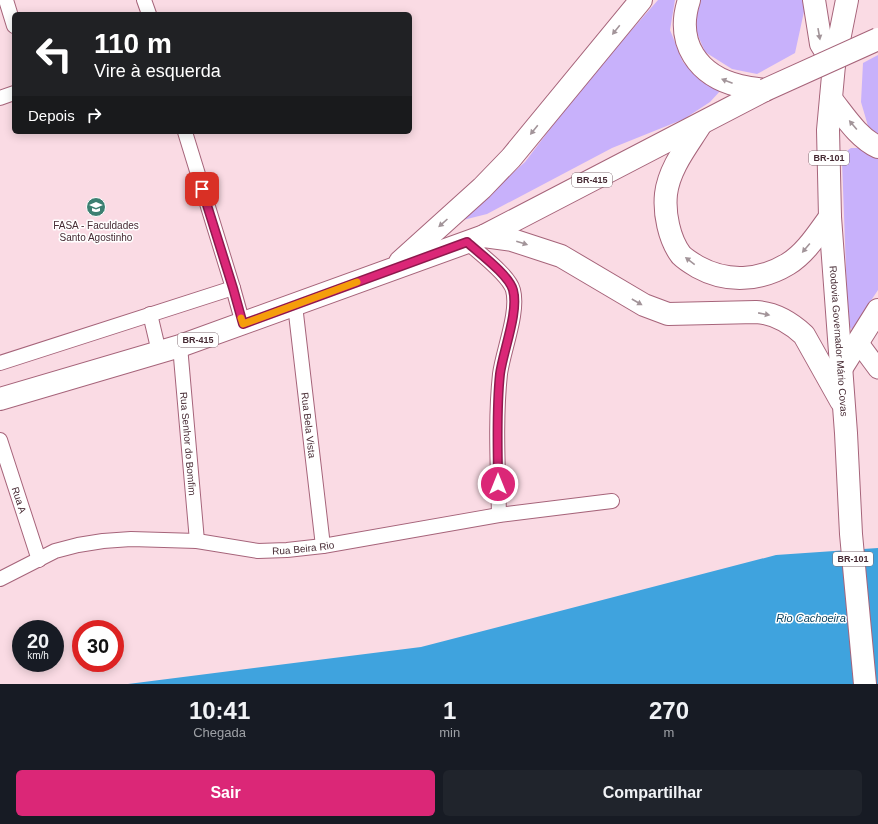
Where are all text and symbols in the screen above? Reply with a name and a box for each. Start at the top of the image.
one-way arrow [612,24,620,35]
icon: left [28,28,80,80]
text: 110 m [94,28,172,59]
one-way arrow [817,28,823,40]
text: Vire à esquerda [94,61,221,81]
one-way arrow [720,78,732,84]
icon: right [83,104,105,126]
text: Depois [28,107,75,124]
one-way arrow [848,120,857,130]
one-way arrow [529,125,538,136]
road number: BR-101 [809,151,849,165]
pin [185,172,219,206]
road number: BR-415 [572,173,612,187]
icon: arrive [191,178,213,200]
school or university icon: FASA - Faculdades Santo Agostinho [85,196,107,218]
one-way arrow [438,218,448,228]
place label: FASA - Faculdades Santo Agostinho [53,220,139,243]
one-way arrow [516,240,528,246]
one-way arrow [802,242,811,253]
one-way arrow [684,257,695,266]
street label: Rodovia Governador Mário Covas [828,265,850,417]
one-way arrow [631,298,643,305]
one-way arrow [758,311,771,317]
road number: BR-415 [178,333,218,347]
street label: Rua Senhor do Bomfim [179,391,199,496]
street label: Rua Bela Vista [300,392,318,459]
position arrow [477,463,519,505]
street label: Rua A [10,485,29,515]
street label: Rua Beira Rio [272,539,335,556]
road number: BR-101 [833,552,873,566]
water label: Rio Cachoeira [776,612,846,624]
speed limit sign: 30 [72,620,124,672]
text: 20 [27,630,49,652]
text: km/h [27,650,49,661]
text: 10:41 [189,697,250,724]
text: 1 [443,697,456,724]
text: 270 [649,697,689,724]
text: Chegada [193,725,246,740]
text: min [439,725,460,740]
text: m [664,725,674,740]
button: Sair [16,770,435,816]
button: Compartilhar [443,770,862,816]

